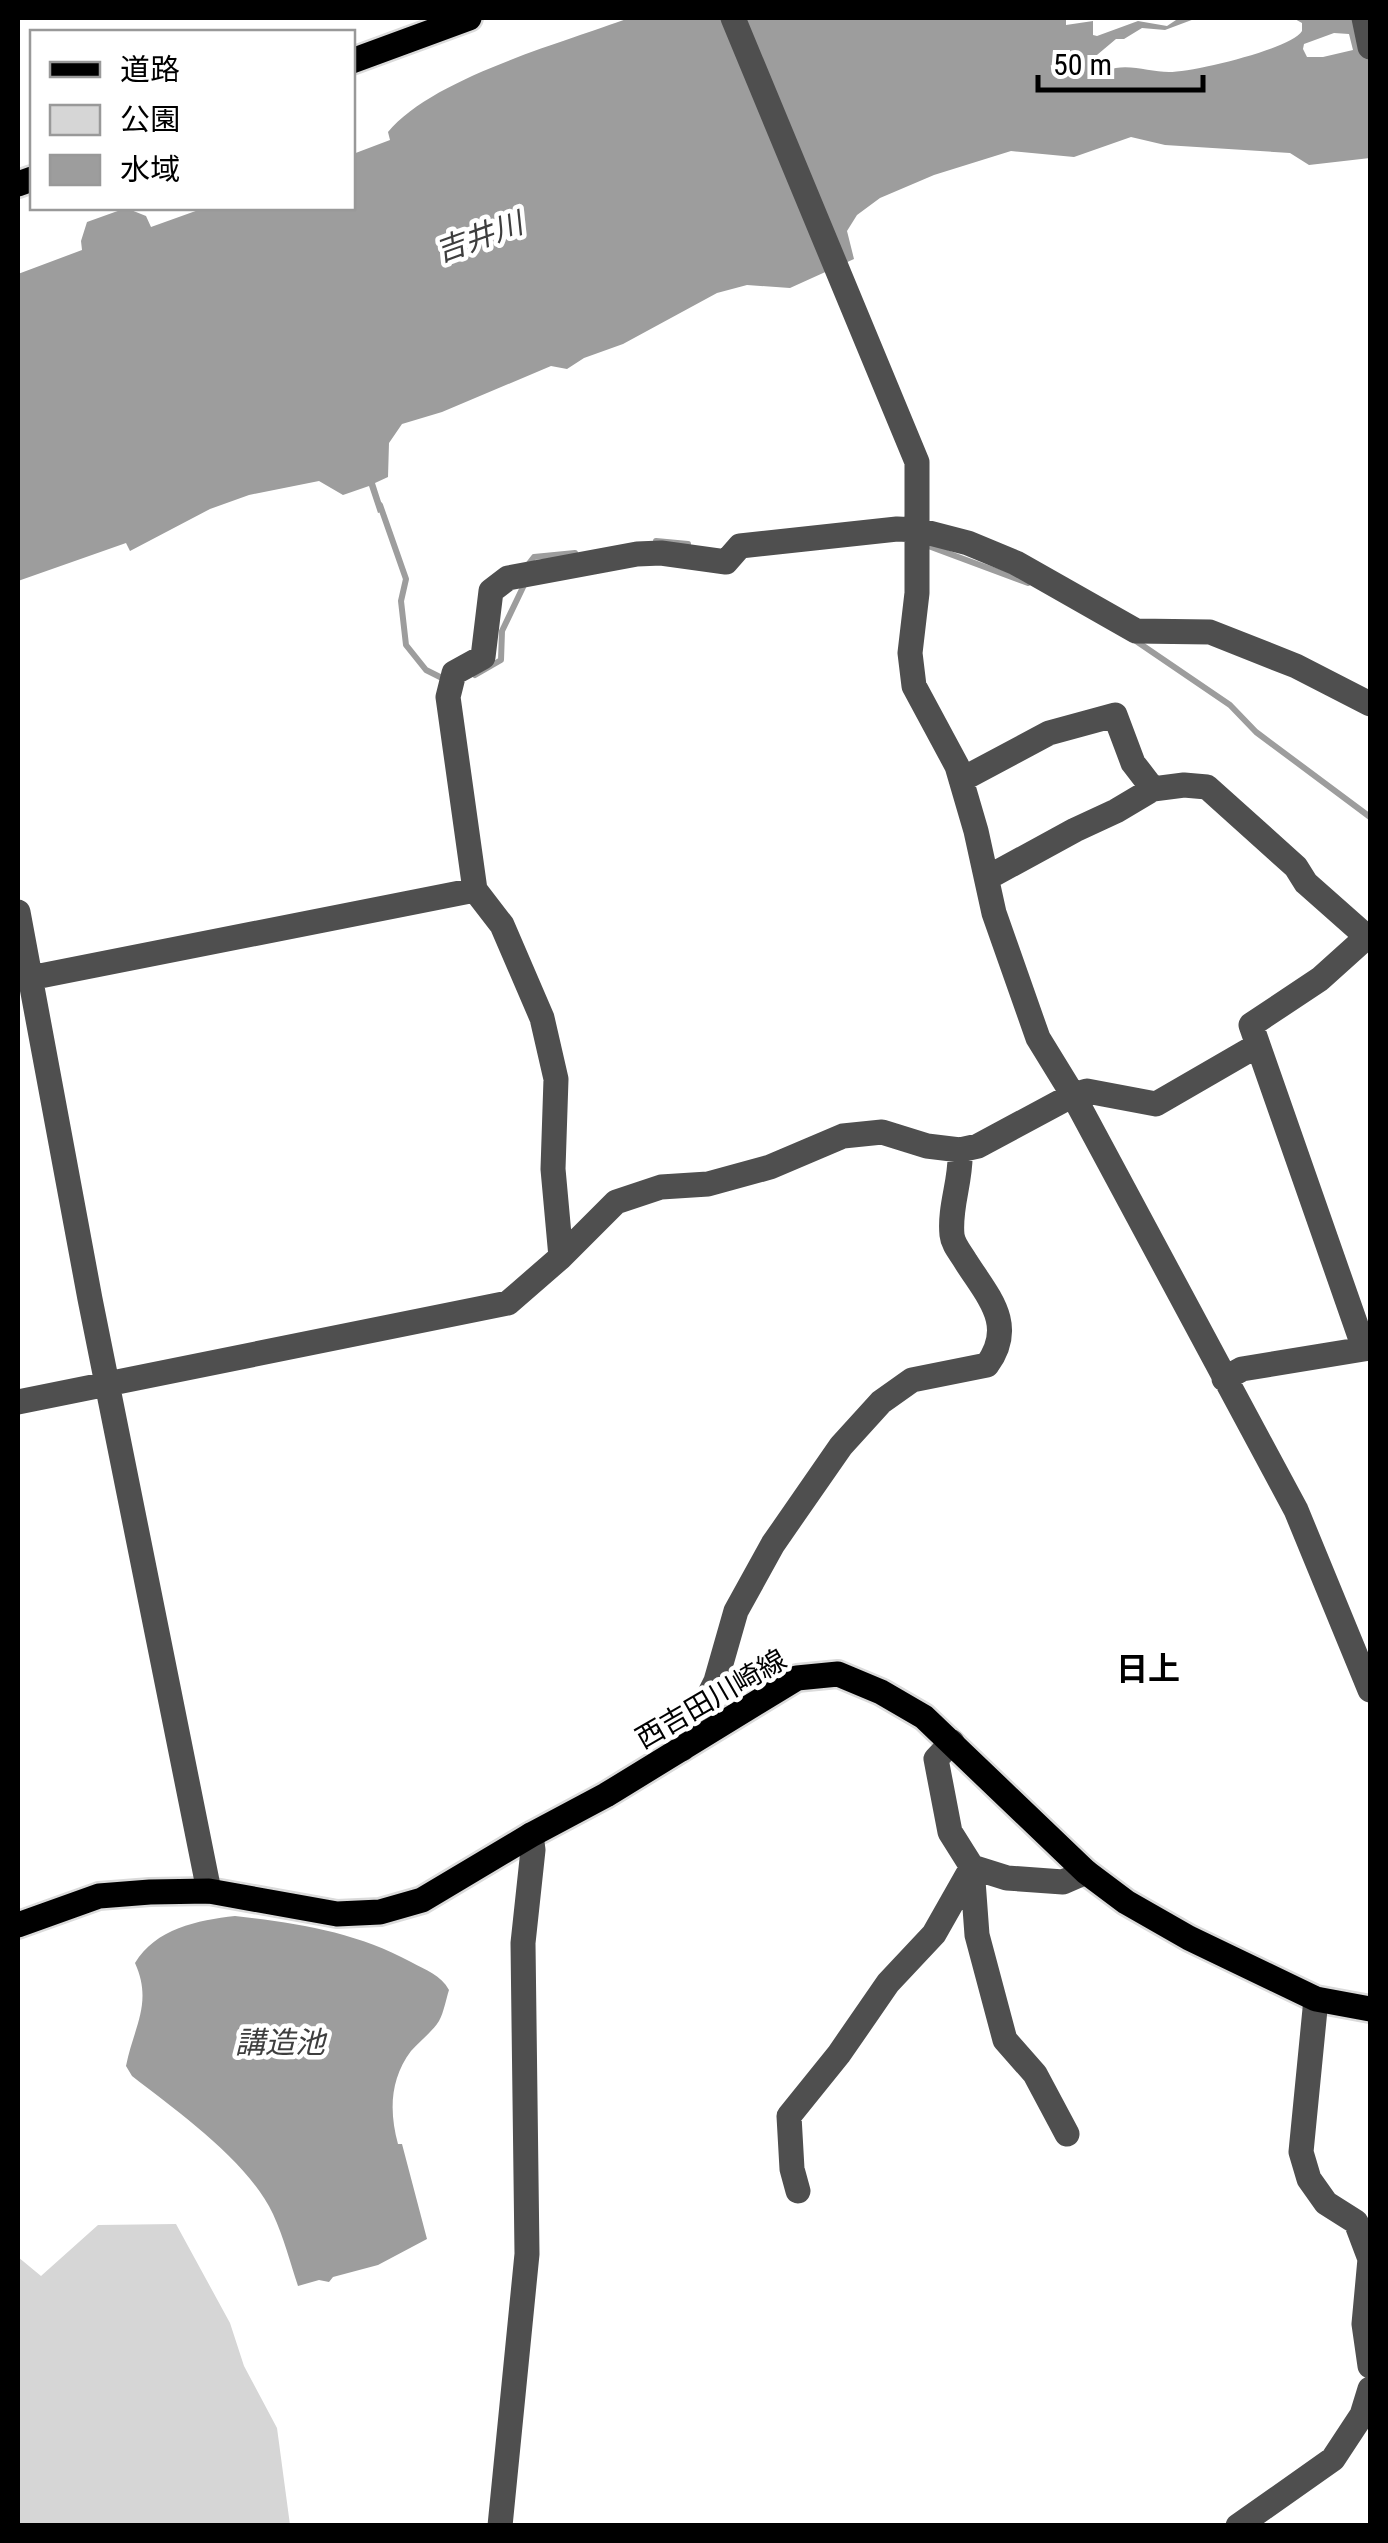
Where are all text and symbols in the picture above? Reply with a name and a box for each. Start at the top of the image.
legend [30,30,355,210]
scale bar [1038,30,1203,92]
text: 50 m [1053,47,1112,82]
text: 道路 [120,52,180,87]
text: 公園 [120,102,180,137]
text: 水域 [120,152,180,187]
water label: 吉井川 [431,204,530,269]
street label: 西吉田川崎線 [630,1643,792,1755]
district label: 日上 [1116,1650,1180,1688]
water label: 講造池 [235,2025,328,2060]

